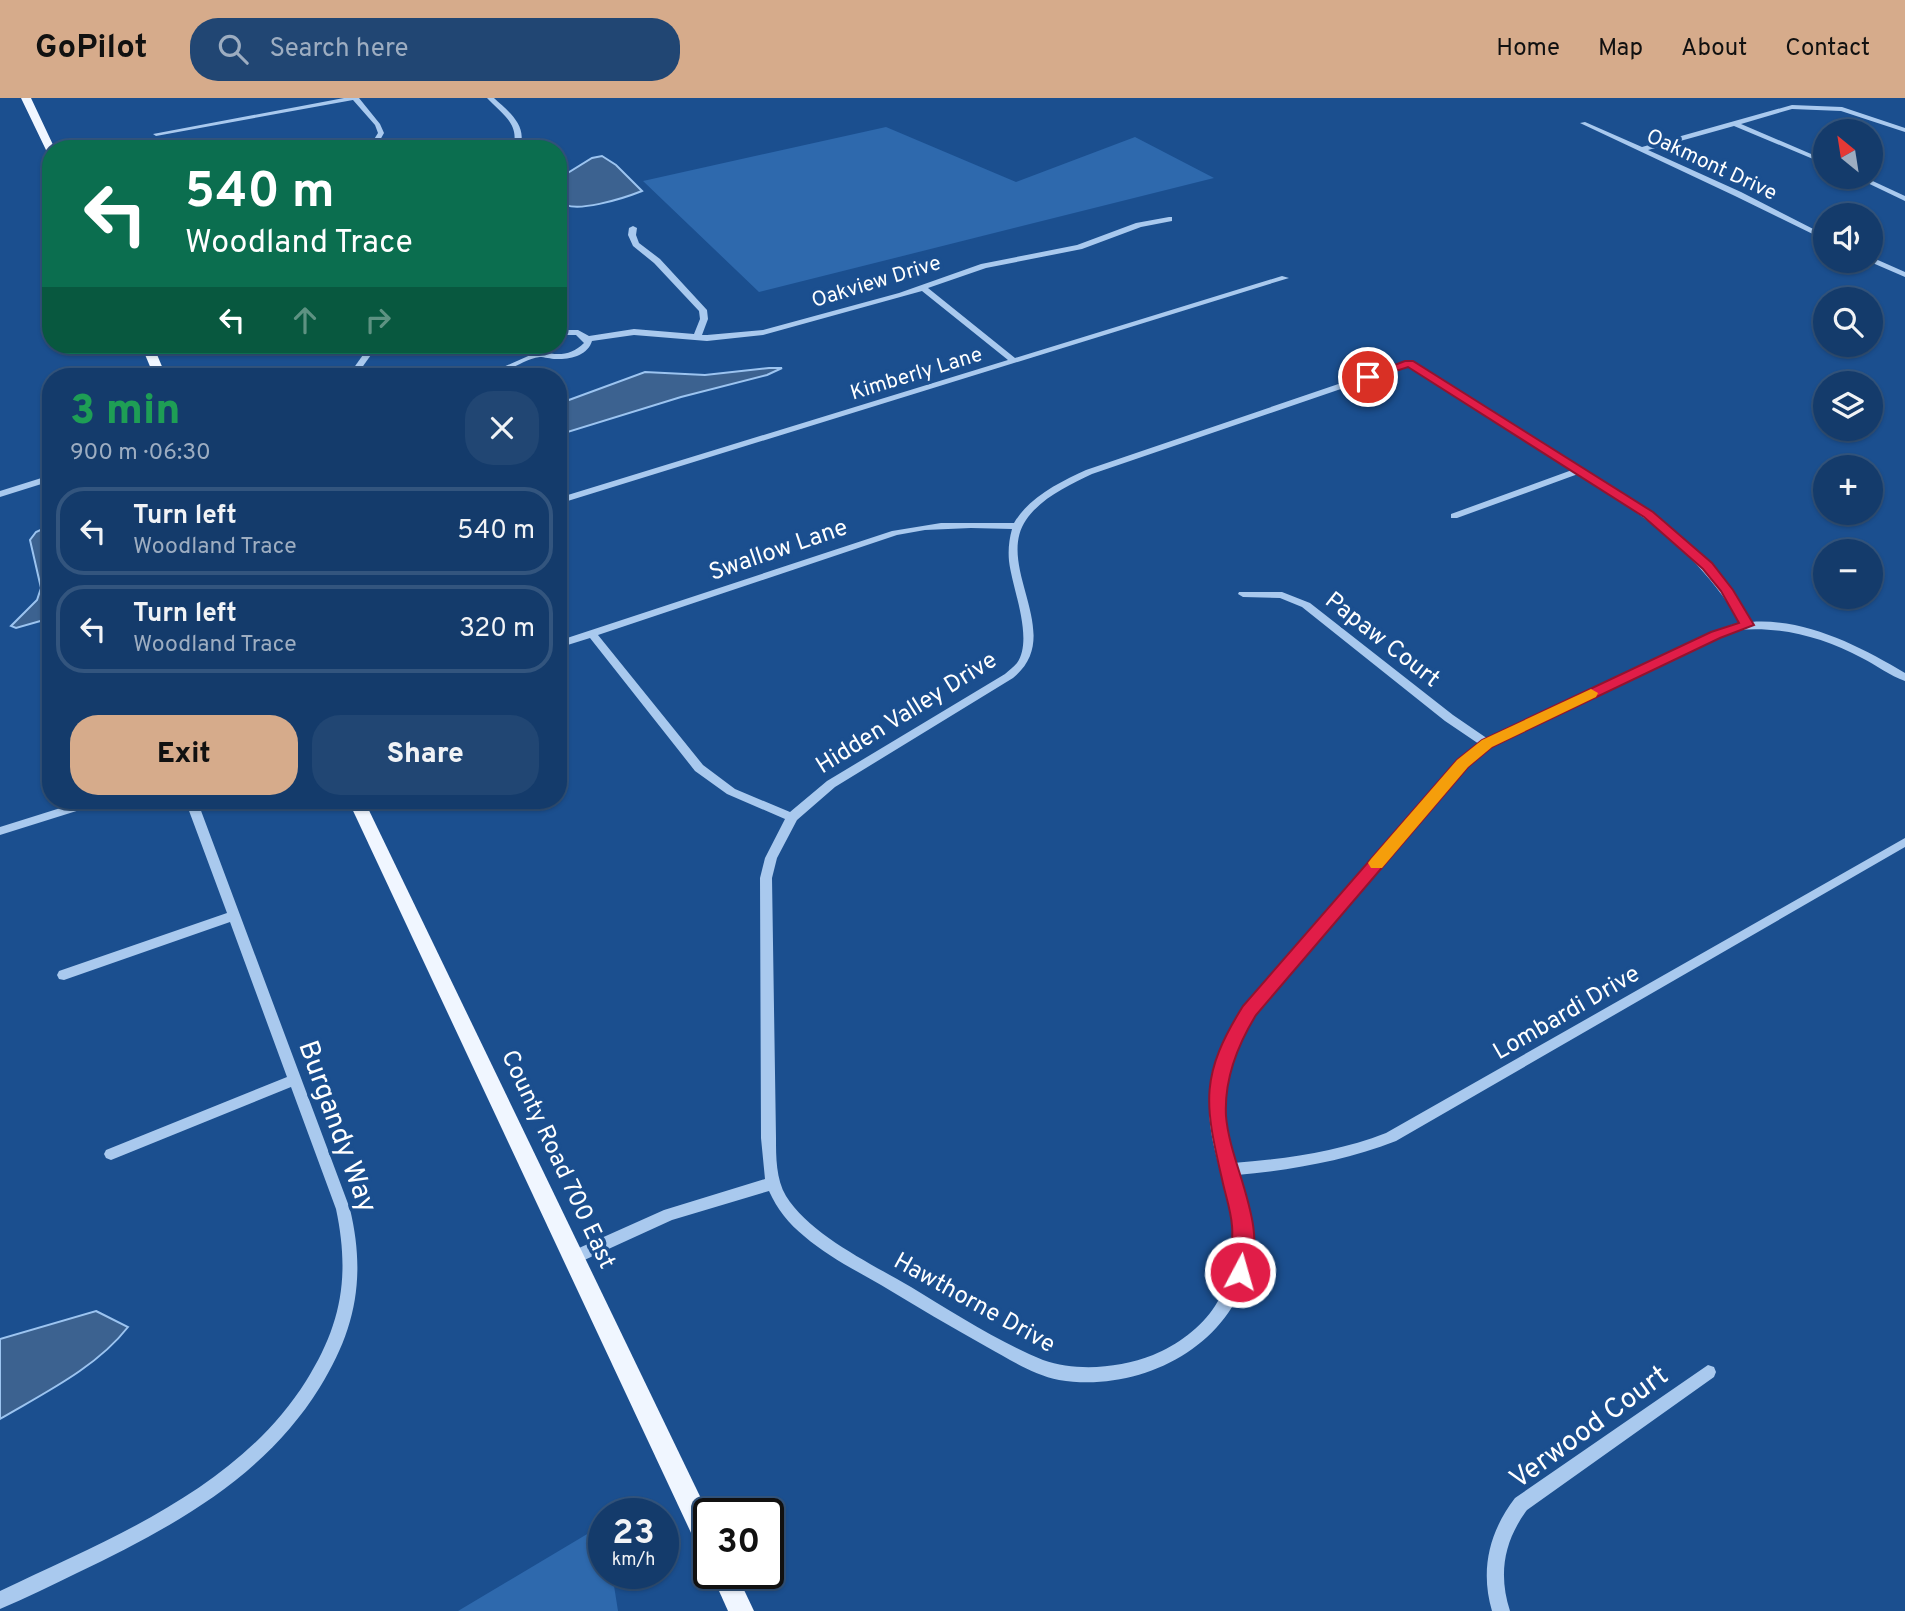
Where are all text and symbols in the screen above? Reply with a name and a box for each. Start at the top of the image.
search box [190,18,680,81]
text: GoPilot [35,28,148,70]
icon: search [214,30,252,68]
text: Search here [270,33,408,66]
text: Home [1496,34,1560,64]
text: Map [1598,34,1643,64]
text: About [1681,34,1747,64]
text: Contact [1785,34,1870,64]
north arrow [1813,119,1883,189]
map controls [1813,119,1883,609]
street label: Oakmont Drive [1642,123,1781,207]
text: 540 m [185,163,335,225]
icon: left [70,168,161,259]
button: sound [1813,203,1883,273]
text: Woodland Trace [185,224,413,264]
street label: Oakview Drive [809,250,944,315]
button: search [1813,287,1883,357]
icon: left [213,301,251,339]
icon: ahead [286,301,324,339]
icon: right [359,301,397,339]
street label: Kimberly Lane [847,342,986,407]
pin [1338,347,1398,407]
icon: arrive [1349,358,1387,396]
button: layers [1813,371,1883,441]
text: 3 min [70,386,181,439]
button: close [465,391,539,465]
text: 900 m · 06:30 [70,439,211,468]
button: + [1813,455,1883,525]
text: Turn left [133,500,237,533]
icon: left [74,512,112,550]
street label: Swallow Lane [705,513,852,589]
text: 540 m [457,515,535,548]
text: Woodland Trace [133,533,297,562]
button: − [1813,539,1883,609]
street label: Papaw Court [1318,586,1445,695]
text: Turn left [133,598,237,631]
icon: left [74,610,112,648]
text: 320 m [459,613,535,646]
text: Woodland Trace [133,631,297,660]
street label: Hidden Valley Drive [811,646,1003,782]
button: Exit [70,715,298,795]
button: Share [312,715,539,795]
street label: Lombardi Drive [1488,960,1646,1068]
street label: Burgandy Way [288,1036,384,1218]
street label: County Road 700 East [493,1046,621,1274]
position arrow [1203,1235,1277,1309]
street label: Hawthorne Drive [888,1247,1060,1361]
street label: Verwood Court [1503,1359,1676,1498]
speed limit sign: 30 [693,1498,784,1589]
text: 23 [612,1512,655,1556]
text: km/h [612,1549,655,1572]

